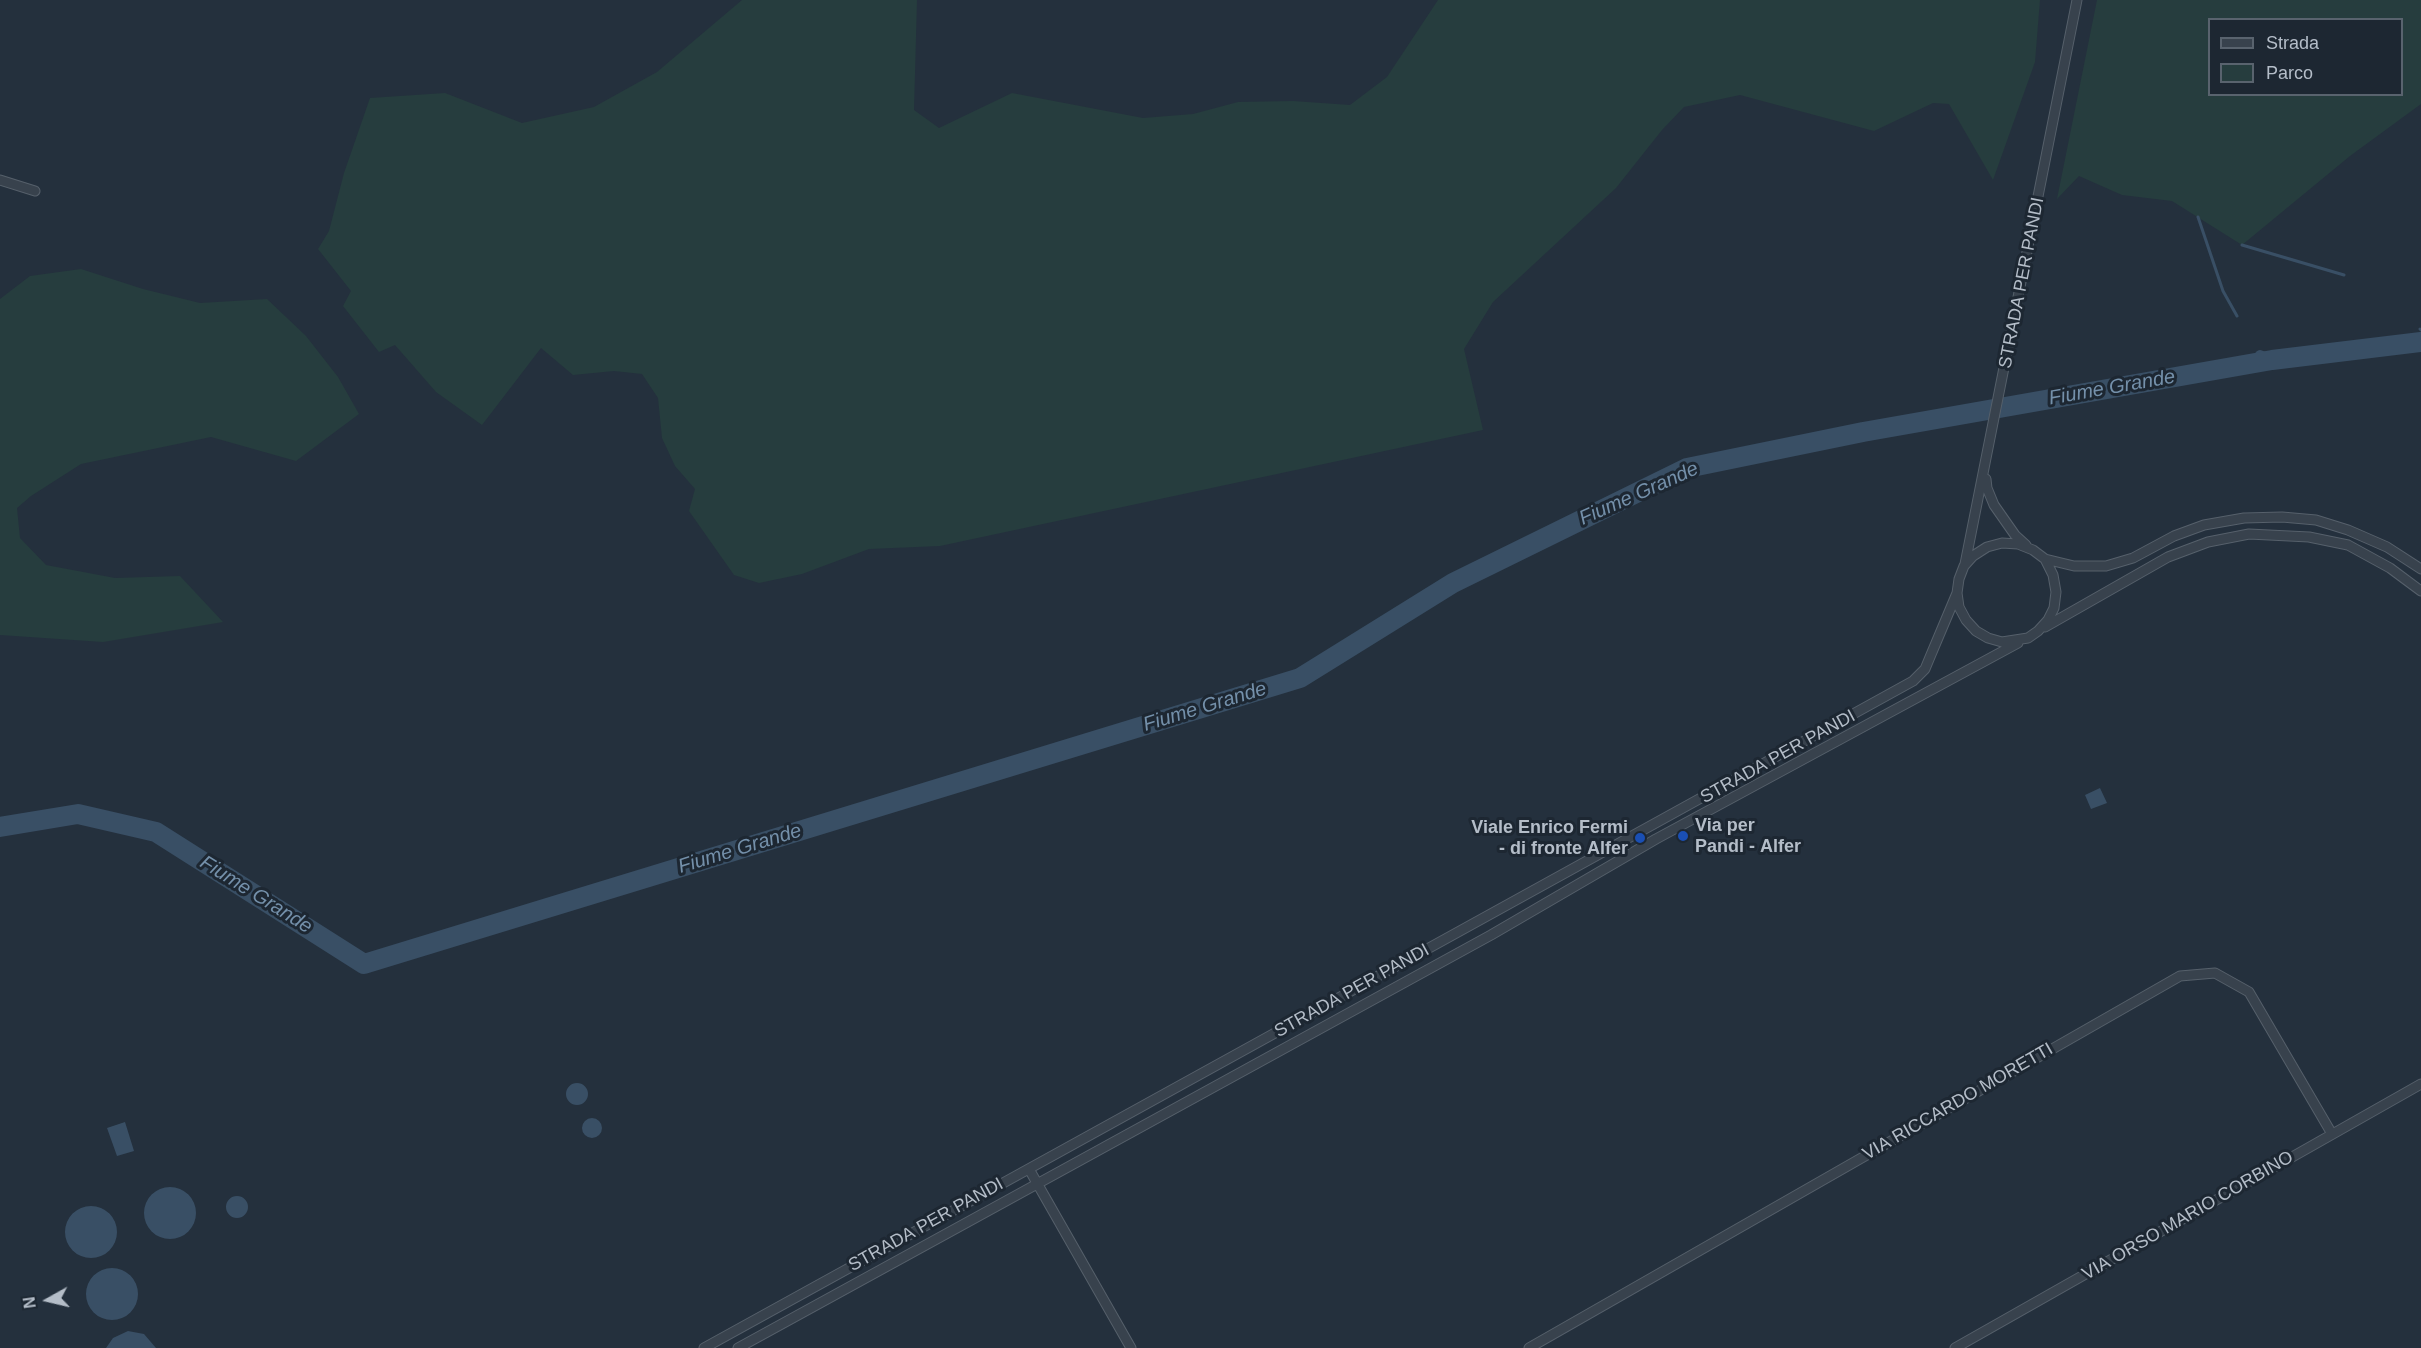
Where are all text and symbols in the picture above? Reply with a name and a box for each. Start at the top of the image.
legend [2208,18,2403,96]
text: Strada [2266,33,2319,53]
text: Parco [2266,63,2313,83]
street label: STRADA PER PANDI [1995,196,2049,370]
water label: Fiume Grande [2047,365,2177,411]
water label: Fiume Grande [1576,457,1702,531]
water label: Fiume Grande [1140,677,1270,737]
street label: STRADA PER PANDI [1697,705,1859,809]
place label: Via per Pandi - Alfer [1695,815,1801,858]
place label: Viale Enrico Fermi - di fronte Alfer [1471,817,1628,860]
water label: Fiume Grande [675,819,805,879]
marker: Via per Pandi - Alfer [1676,829,1690,843]
marker: Viale Enrico Fermi - di fronte Alfer [1633,831,1647,845]
water label: Fiume Grande [195,851,317,939]
street label: STRADA PER PANDI [1271,939,1433,1043]
street label: VIA RICCARDO MORETTI [1859,1039,2057,1165]
street label: VIA ORSO MARIO CORBINO [2079,1147,2297,1285]
street label: STRADA PER PANDI [845,1173,1007,1277]
north arrow [18,1270,78,1330]
text: N [20,1296,39,1309]

